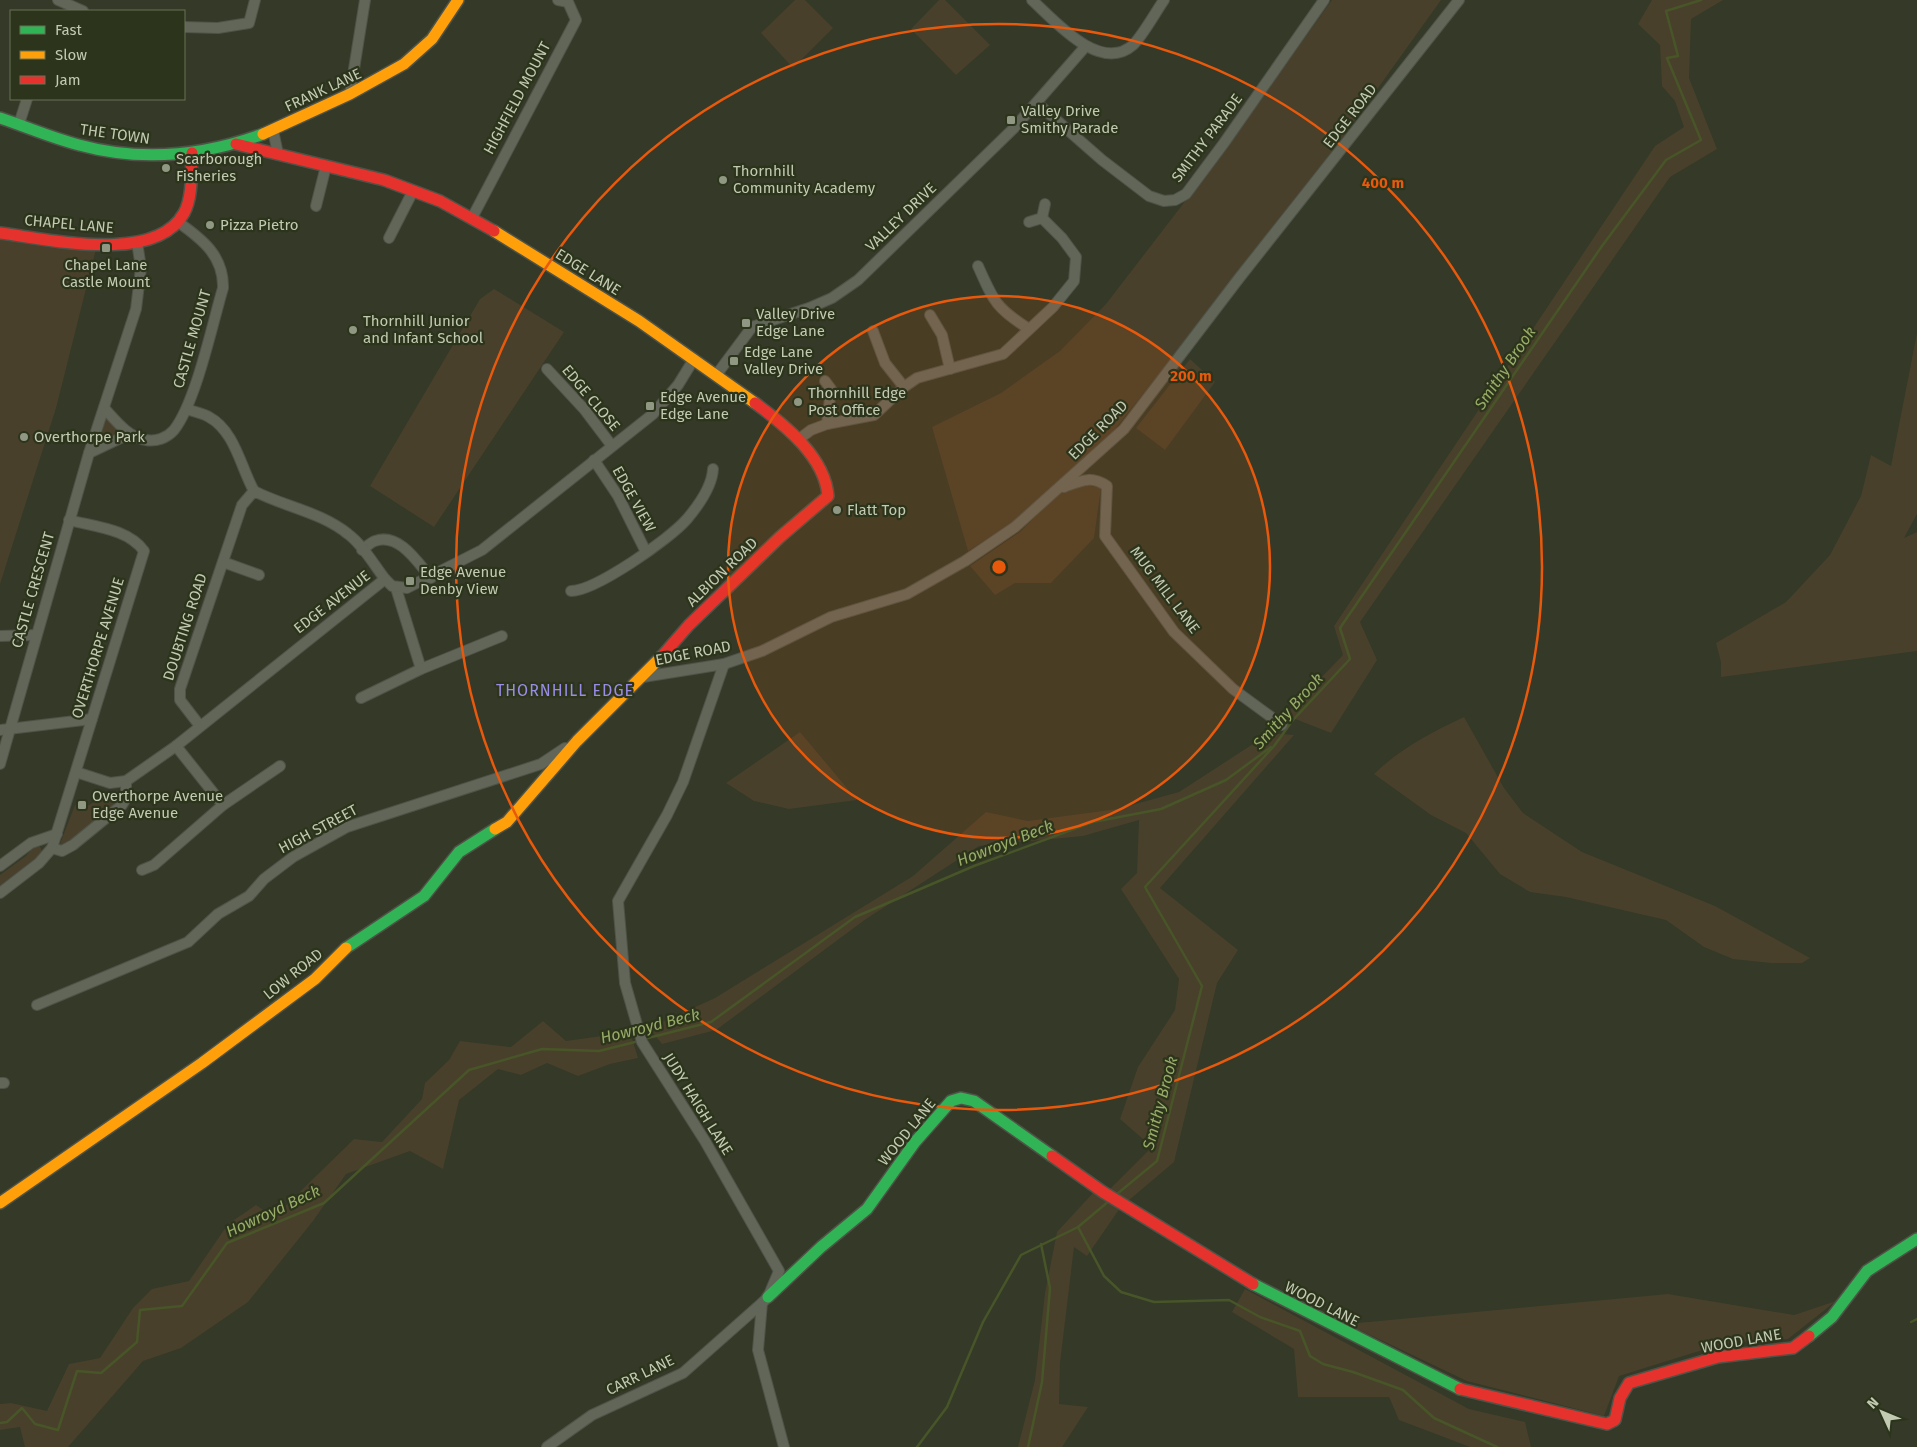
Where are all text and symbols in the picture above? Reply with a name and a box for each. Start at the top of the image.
legend [10,10,185,100]
text: Fast [55,21,82,39]
street label: HIGHFIELD MOUNT [480,38,554,157]
text: Slow [55,46,87,64]
street label: FRANK LANE [282,64,364,116]
text: Jam [55,71,81,89]
street label: EDGE ROAD [1319,80,1381,152]
street label: SMITHY PARADE [1168,90,1246,186]
place label: Valley Drive Smithy Parade [1021,102,1118,137]
marker: Valley Drive Smithy Parade [1005,114,1017,126]
street label: THE TOWN [79,120,151,148]
place label: Scarborough Fisheries [176,150,262,185]
marker: Scarborough Fisheries [160,162,172,174]
place label: Thornhill Community Academy [733,162,876,197]
marker: Thornhill Community Academy [717,174,729,186]
text: 400 m [1362,174,1404,192]
street label: VALLEY DRIVE [862,179,940,255]
street label: CHAPEL LANE [24,211,114,237]
place label: Pizza Pietro [220,216,299,234]
marker: Pizza Pietro [204,219,216,231]
marker: Chapel Lane Castle Mount [100,242,112,254]
street label: EDGE LANE [552,245,624,299]
place label: Chapel Lane Castle Mount [62,256,151,291]
street label: CASTLE MOUNT [169,287,215,390]
place label: Valley Drive Edge Lane [756,305,835,340]
place label: Thornhill Junior and Infant School [363,312,484,347]
marker: Valley Drive Edge Lane [740,317,752,329]
water label: Smithy Brook [1470,323,1540,414]
marker: Thornhill Junior and Infant School [347,324,359,336]
place label: Edge Lane Valley Drive [744,343,823,378]
marker: Edge Lane Valley Drive [728,355,740,367]
street label: EDGE CLOSE [558,361,624,435]
text: 200 m [1170,367,1212,385]
place label: Thornhill Edge Post Office [808,384,906,419]
place label: Edge Avenue Edge Lane [660,388,746,423]
marker: Thornhill Edge Post Office [792,396,804,408]
street label: EDGE ROAD [1065,397,1131,463]
marker: Edge Avenue Edge Lane [644,400,656,412]
place label: Overthorpe Park [34,428,145,446]
marker: Overthorpe Park [18,431,30,443]
street label: EDGE VIEW [609,463,660,536]
place label: Flatt Top [847,501,906,519]
marker: Flatt Top [831,504,843,516]
street label: CASTLE CRESCENT [8,530,58,650]
street label: ALBION ROAD [683,534,761,610]
street label: MUG MILL LANE [1126,543,1204,637]
centre of rings [990,558,1008,576]
place label: Edge Avenue Denby View [420,563,506,598]
street label: EDGE AVENUE [290,567,374,637]
street label: DOUBTING ROAD [159,571,211,683]
street label: OVERTHORPE AVENUE [68,575,128,721]
marker: Edge Avenue Denby View [404,575,416,587]
street label: EDGE ROAD [654,637,732,669]
water label: Smithy Brook [1248,669,1327,754]
district label: THORNHILL EDGE [496,681,634,700]
place label: Overthorpe Avenue Edge Avenue [92,787,223,822]
marker: Overthorpe Avenue Edge Avenue [76,799,88,811]
street label: HIGH STREET [275,801,361,857]
water label: Howroyd Beck [954,816,1056,870]
street label: LOW ROAD [260,945,326,1003]
water label: Howroyd Beck [598,1004,702,1048]
street label: JUDY HAIGH LANE [659,1050,737,1158]
water label: Smithy Brook [1138,1054,1182,1153]
street label: WOOD LANE [874,1095,940,1169]
water label: Howroyd Beck [223,1181,323,1241]
street label: WOOD LANE [1282,1278,1362,1330]
street label: WOOD LANE [1699,1325,1783,1357]
street label: CARR LANE [603,1351,677,1399]
north arrow [1857,1387,1907,1437]
text: N [1864,1394,1882,1413]

